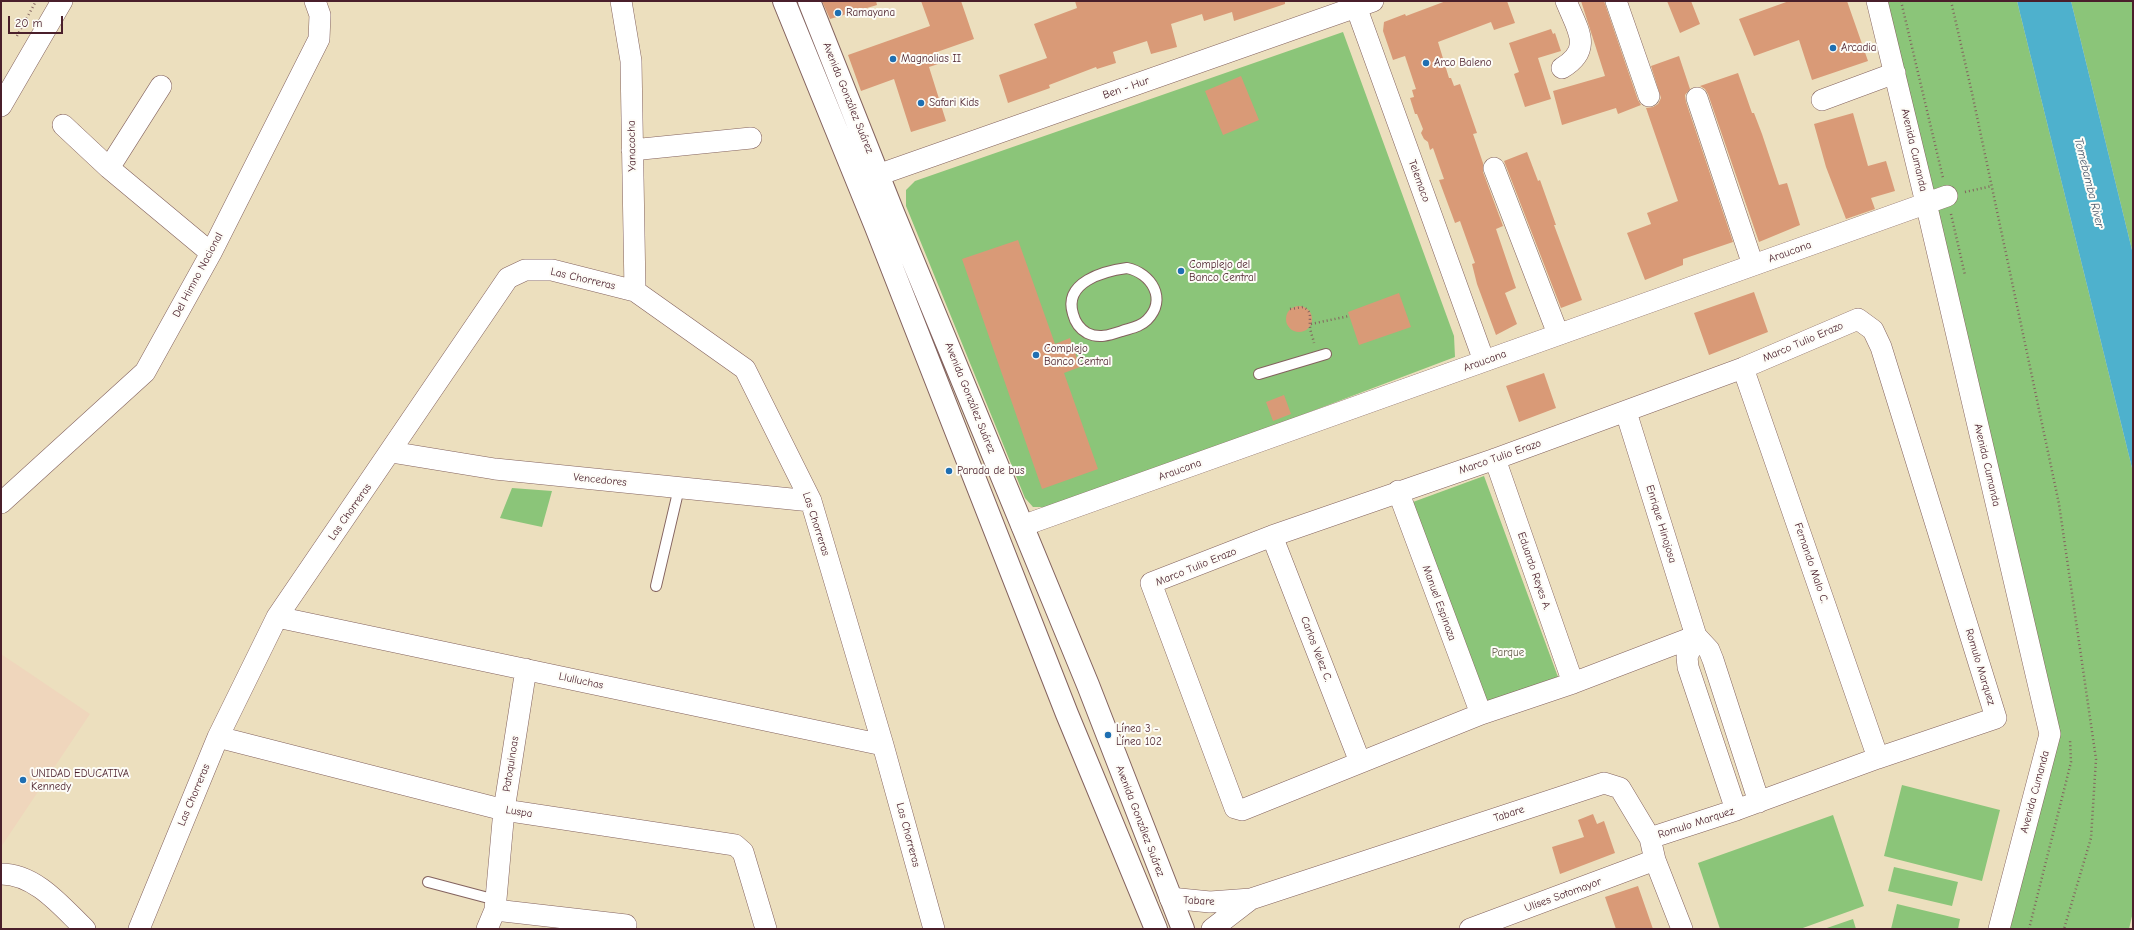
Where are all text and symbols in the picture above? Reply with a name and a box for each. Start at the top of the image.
place label: Ramayana [846,6,895,20]
scale bar [10,8,65,34]
marker: Ramayana [833,8,843,18]
text: 20 m [15,16,43,30]
street label: Avenida González Suárez [820,41,876,155]
place label: Arcadia [1841,41,1876,55]
marker: Arcadia [1828,43,1838,53]
place label: Magnolias II [901,52,961,66]
marker: Magnolias II [888,54,898,64]
place label: Arco Baleno [1434,56,1492,70]
marker: Arco Baleno [1421,58,1431,68]
street label: Ben - Hur [1101,74,1151,102]
place label: Safari Kids [929,96,979,110]
marker: Safari Kids [916,98,926,108]
street label: Avenida Cumanda [1898,107,1930,193]
street label: Yanacocha [625,120,639,172]
water label: Tomebamba River [2071,136,2107,230]
street label: Telemaco [1405,158,1433,204]
street label: Del Himno Nacional [170,230,226,320]
street label: Araucana [1767,238,1813,266]
place label: Complejo del Banco Central [1189,258,1256,284]
street label: Las Chorreras [549,265,617,293]
marker: Complejo del Banco Central [1176,266,1186,276]
street label: Marco Tulio Erazo [1761,319,1845,365]
street label: Avenida González Suárez [942,341,998,455]
place label: Complejo Banco Central [1044,342,1111,368]
street label: Araucana [1462,347,1508,375]
marker: Complejo Banco Central [1031,350,1041,360]
street label: Avenida Cumanda [1971,422,2003,508]
street label: Marco Tulio Erazo [1457,437,1543,477]
street label: Araucana [1157,456,1203,484]
place label: Parada de bus [957,464,1024,478]
marker: Parada de bus [944,466,954,476]
street label: Vencedores [573,471,627,489]
street label: Las Chorreras [326,481,374,543]
street label: Enrique Hinojosa [1643,483,1679,565]
street label: Las Chorreras [800,491,832,557]
street label: Fernando Malo C. [1791,521,1831,605]
street label: Eduardo Reyes A. [1514,530,1554,612]
street label: Marco Tulio Erazo [1154,545,1238,589]
street label: Manuel Espinoza [1419,563,1459,643]
street label: Carlos Velez C. [1298,615,1334,683]
street label: Romulo Marquez [1962,627,1998,707]
park label: Parque [1492,646,1524,660]
street label: Llulluchas [557,670,605,692]
place label: Línea 3 - Línea 102 [1116,722,1162,748]
marker: Línea 3 - Línea 102 [1103,730,1113,740]
street label: Patoquinoas [500,735,522,793]
street label: Avenida Cumanda [2018,749,2052,835]
street label: Las Chorreras [175,762,213,828]
street label: Avenida González Suárez [1113,763,1167,879]
place label: UNIDAD EDUCATIVA Kennedy [31,767,129,793]
marker: UNIDAD EDUCATIVA Kennedy [18,775,28,785]
street label: Las Chorreras [893,801,923,869]
street label: Luspa [505,803,533,821]
street label: Tabare [1492,803,1526,825]
street label: Romulo Marquez [1656,804,1736,842]
street label: Ulises Sotomayor [1523,875,1603,915]
street label: Tabare [1183,894,1215,908]

